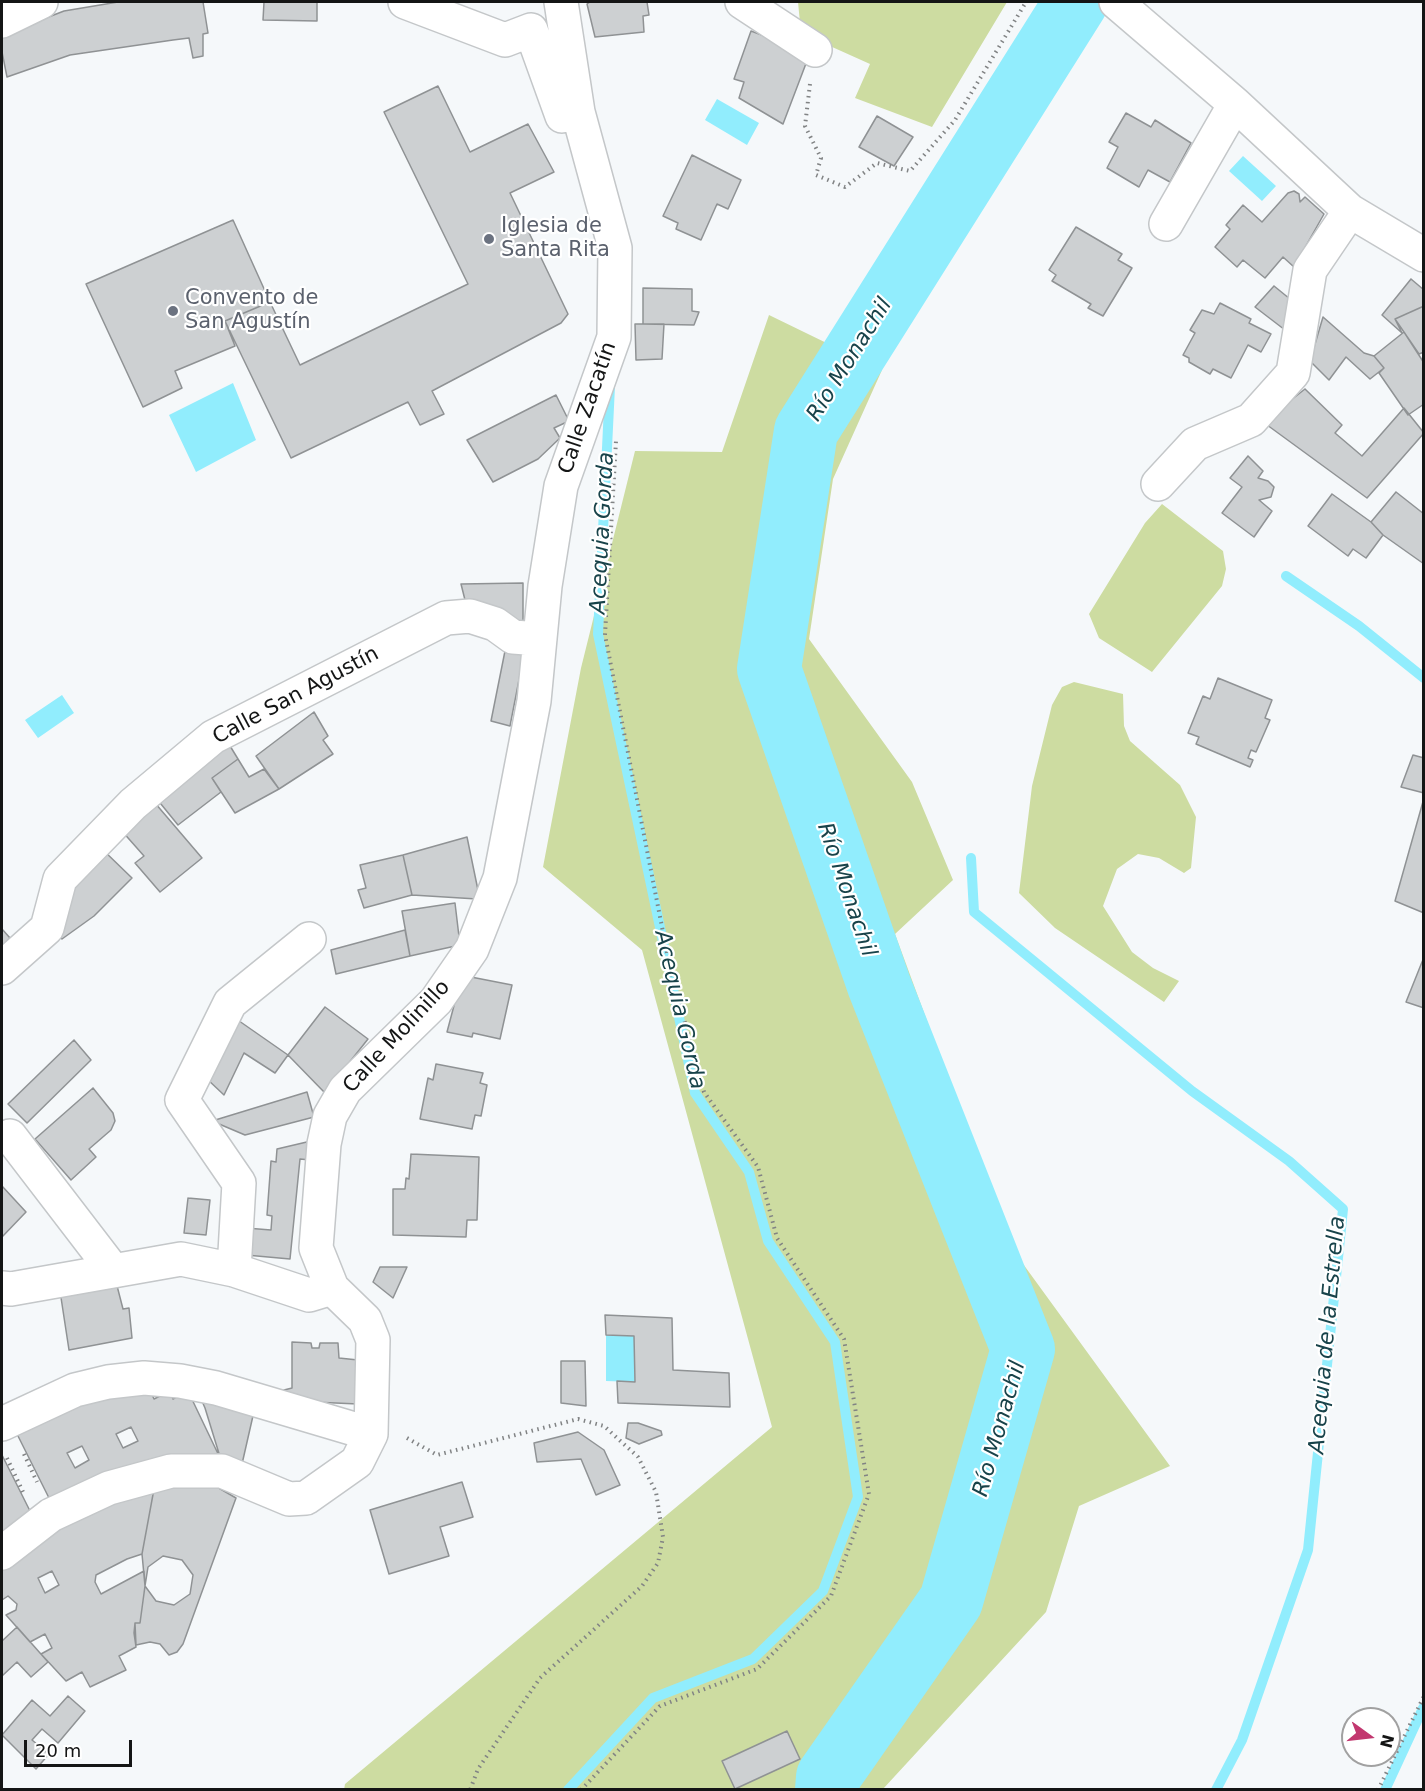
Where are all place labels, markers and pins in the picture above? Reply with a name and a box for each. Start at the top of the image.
place label: Iglesia de Santa Rita [501,214,610,264]
marker: Iglesia de Santa Rita [482,232,496,246]
place label: Convento de San Agustín [185,286,318,336]
marker: Convento de San Agustín [166,304,180,318]

